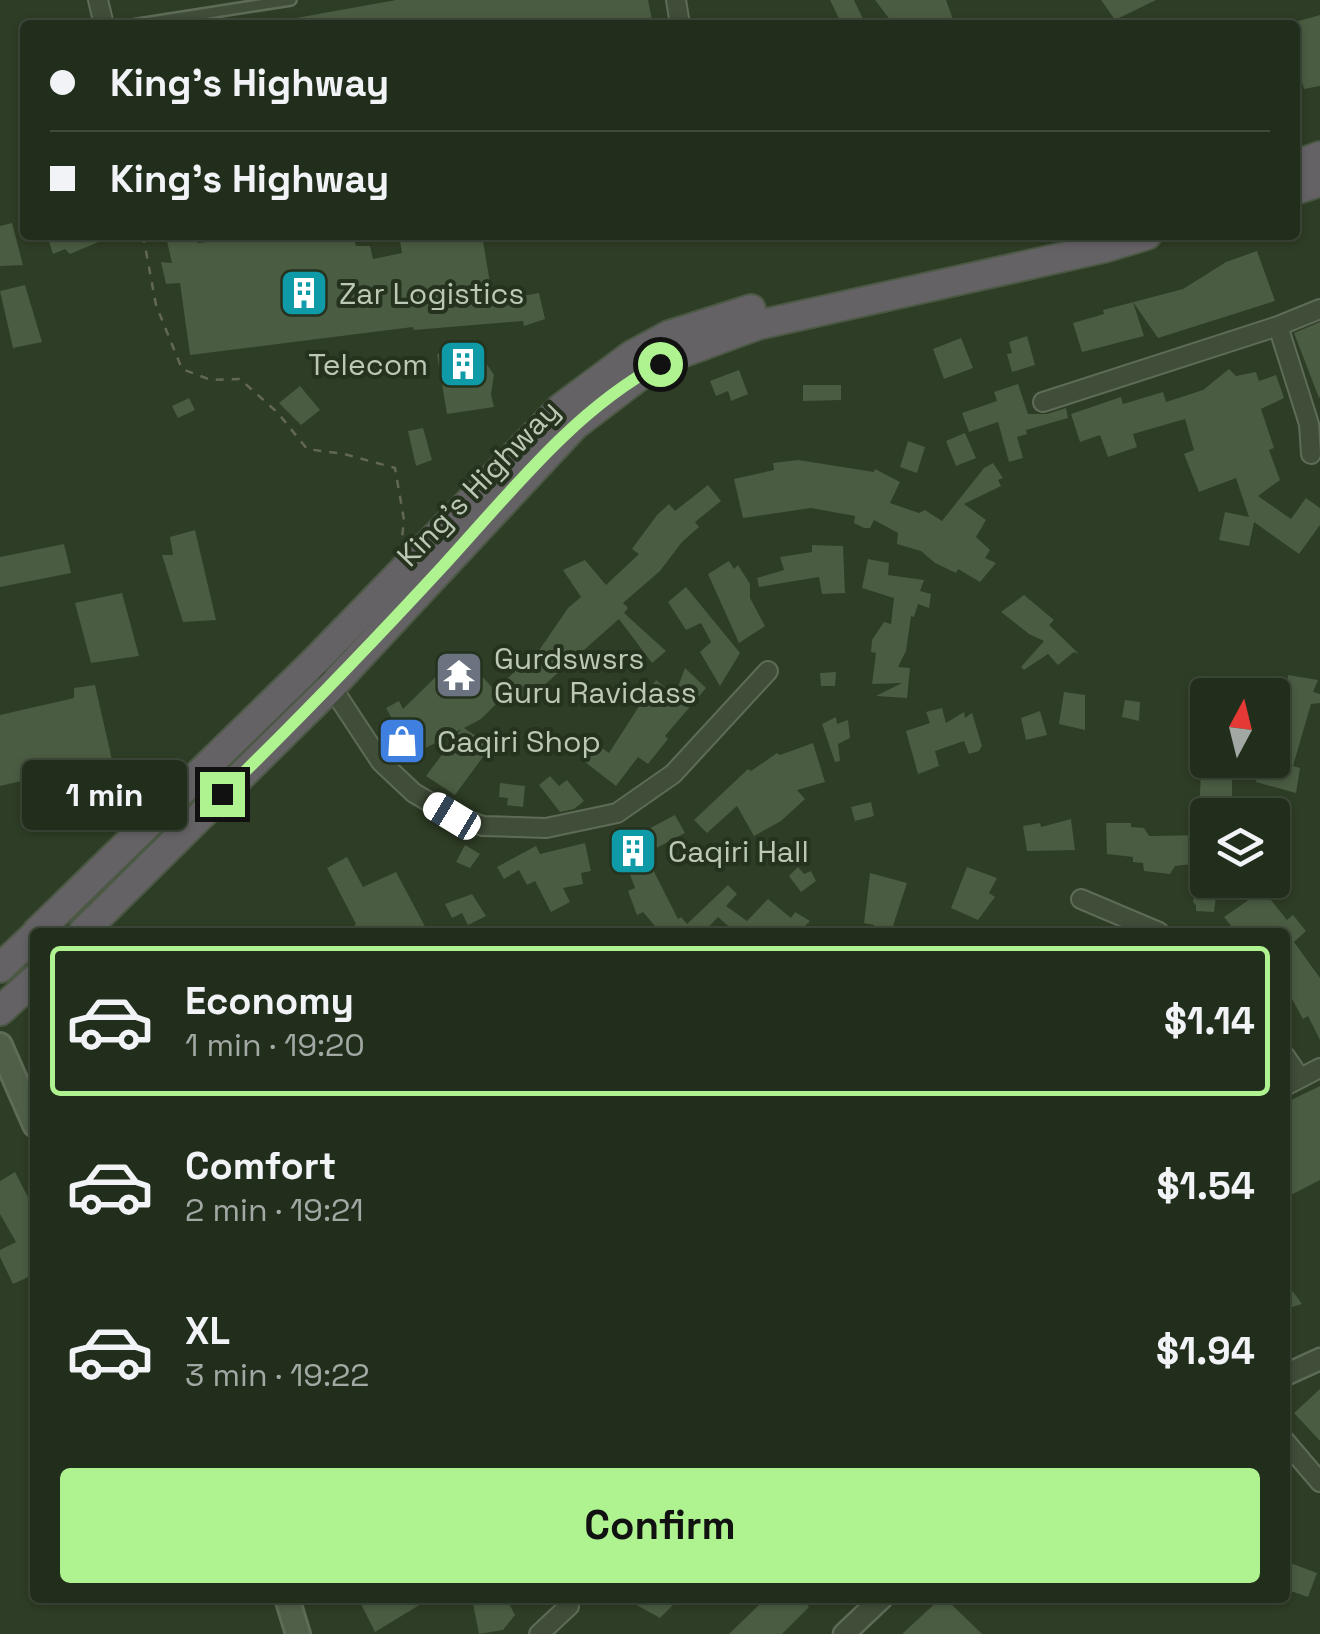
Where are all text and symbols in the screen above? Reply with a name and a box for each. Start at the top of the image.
text: King's Highway [110,59,389,107]
text: King's Highway [110,155,389,203]
building icon: Zar Logistics [278,267,330,319]
place label: Zar Logistics [339,274,524,313]
building icon: Telecom [437,338,489,390]
route start [638,342,683,387]
place label: Telecom [308,345,428,384]
street label: King's Highway [388,391,568,575]
place label: Gurdswsrs Guru Ravidass [494,639,697,712]
temple icon: Gurdswsrs Guru Ravidass [433,649,485,701]
north arrow [1190,678,1290,778]
map controls [1190,678,1290,898]
shop icon: Caqiri Shop [376,715,428,767]
place label: Caqiri Shop [437,722,601,761]
callout: 1 min [22,759,187,829]
route end [200,772,245,817]
text: 1 min [65,775,144,815]
car [419,788,485,844]
button: layers [1190,798,1290,898]
building icon: Caqiri Hall [607,825,659,877]
place label: Caqiri Hall [668,832,809,871]
icon: car [65,976,155,1066]
text: Economy [185,977,354,1025]
text: $1.14 [1164,997,1255,1045]
text: 1 min · 19:20 [185,1025,365,1065]
icon: car [65,1141,155,1231]
text: Comfort [185,1142,336,1190]
text: $1.54 [1157,1162,1255,1210]
text: 2 min · 19:21 [185,1190,364,1230]
icon: car [65,1306,155,1396]
text: XL [185,1307,230,1355]
text: $1.94 [1156,1327,1255,1375]
text: 3 min · 19:22 [185,1355,370,1395]
button: Confirm [60,1468,1260,1583]

